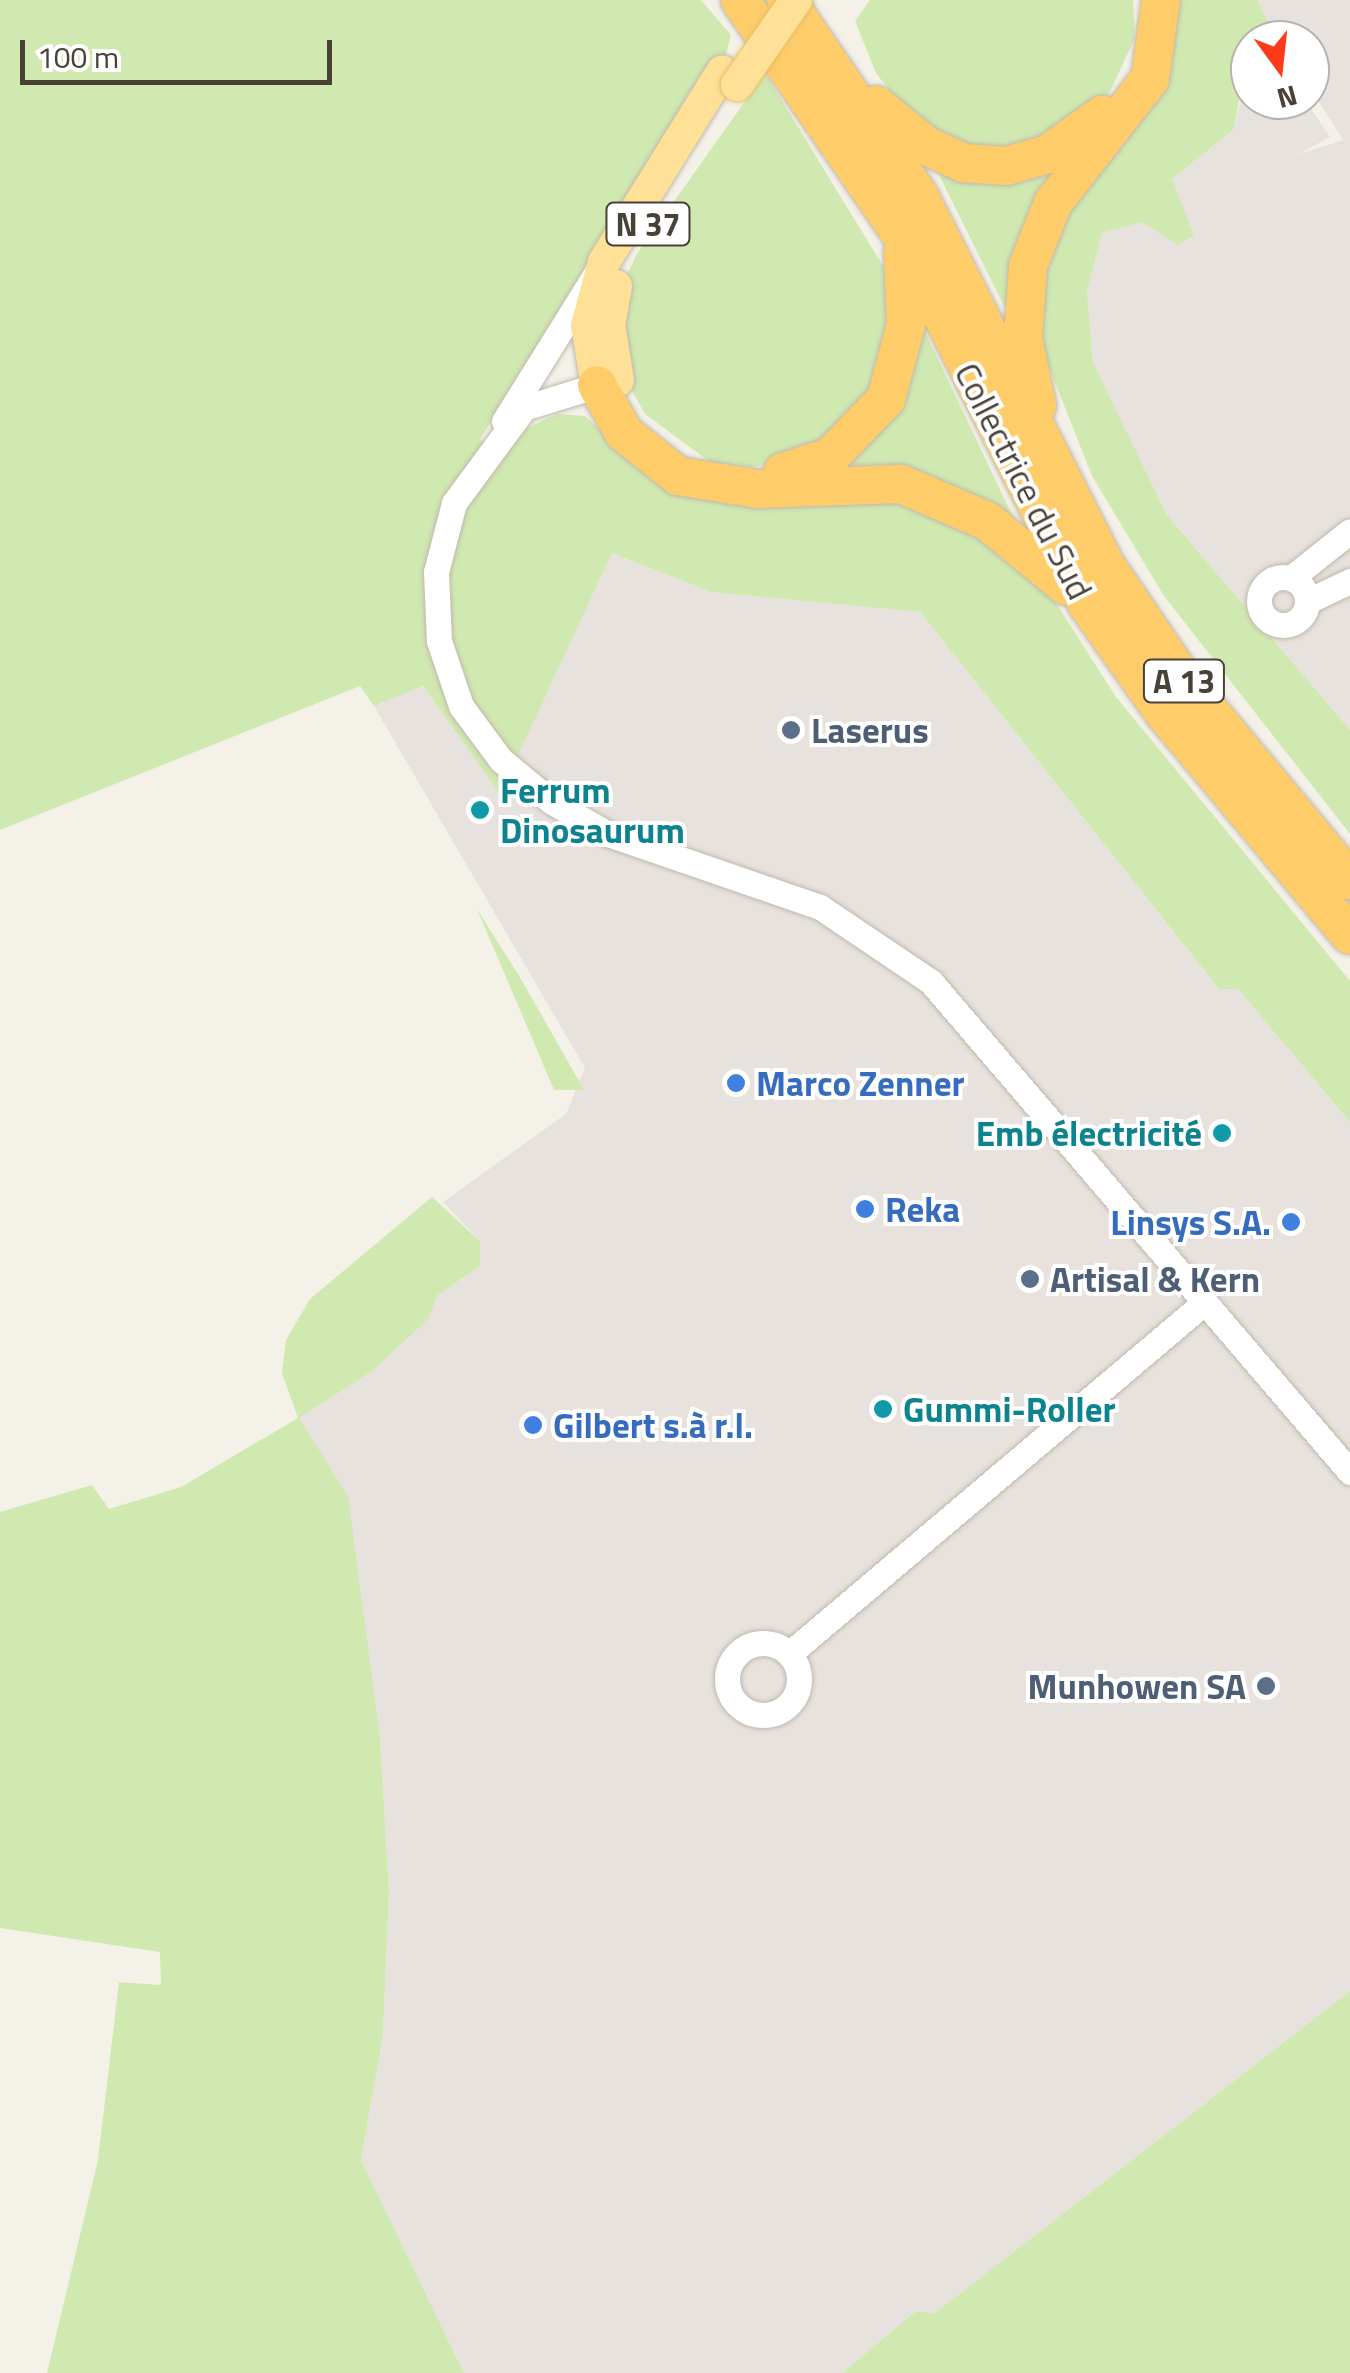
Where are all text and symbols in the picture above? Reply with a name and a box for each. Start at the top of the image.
scale bar [25,20,338,82]
north arrow [1230,20,1330,120]
text: 100 m [37,34,119,80]
text: N [1272,74,1302,121]
road number: N 37 [603,197,693,251]
street label: Collectrice du Sud [946,356,1102,606]
road number: A 13 [1142,654,1226,708]
place label: Laserus [811,709,929,751]
marker: Laserus [780,719,802,741]
place label: Ferrum Dinosaurum [500,769,685,851]
marker: Ferrum Dinosaurum [469,799,491,821]
place label: Marco Zenner [756,1062,964,1104]
marker: Marco Zenner [725,1072,747,1094]
place label: Emb électricité [976,1112,1202,1154]
marker: Emb électricité [1211,1122,1233,1144]
place label: Reka [885,1188,960,1230]
marker: Reka [854,1198,876,1220]
place label: Linsys S.A. [1110,1201,1271,1243]
marker: Linsys S.A. [1280,1211,1302,1233]
place label: Artisal & Kern [1050,1258,1260,1300]
marker: Artisal & Kern [1019,1268,1041,1290]
place label: Gummi-Roller [903,1388,1116,1430]
marker: Gummi-Roller [872,1398,894,1420]
place label: Gilbert s.à r.l. [553,1404,753,1446]
marker: Gilbert s.à r.l. [522,1414,544,1436]
place label: Munhowen SA [1028,1665,1246,1707]
marker: Munhowen SA [1255,1675,1277,1697]

